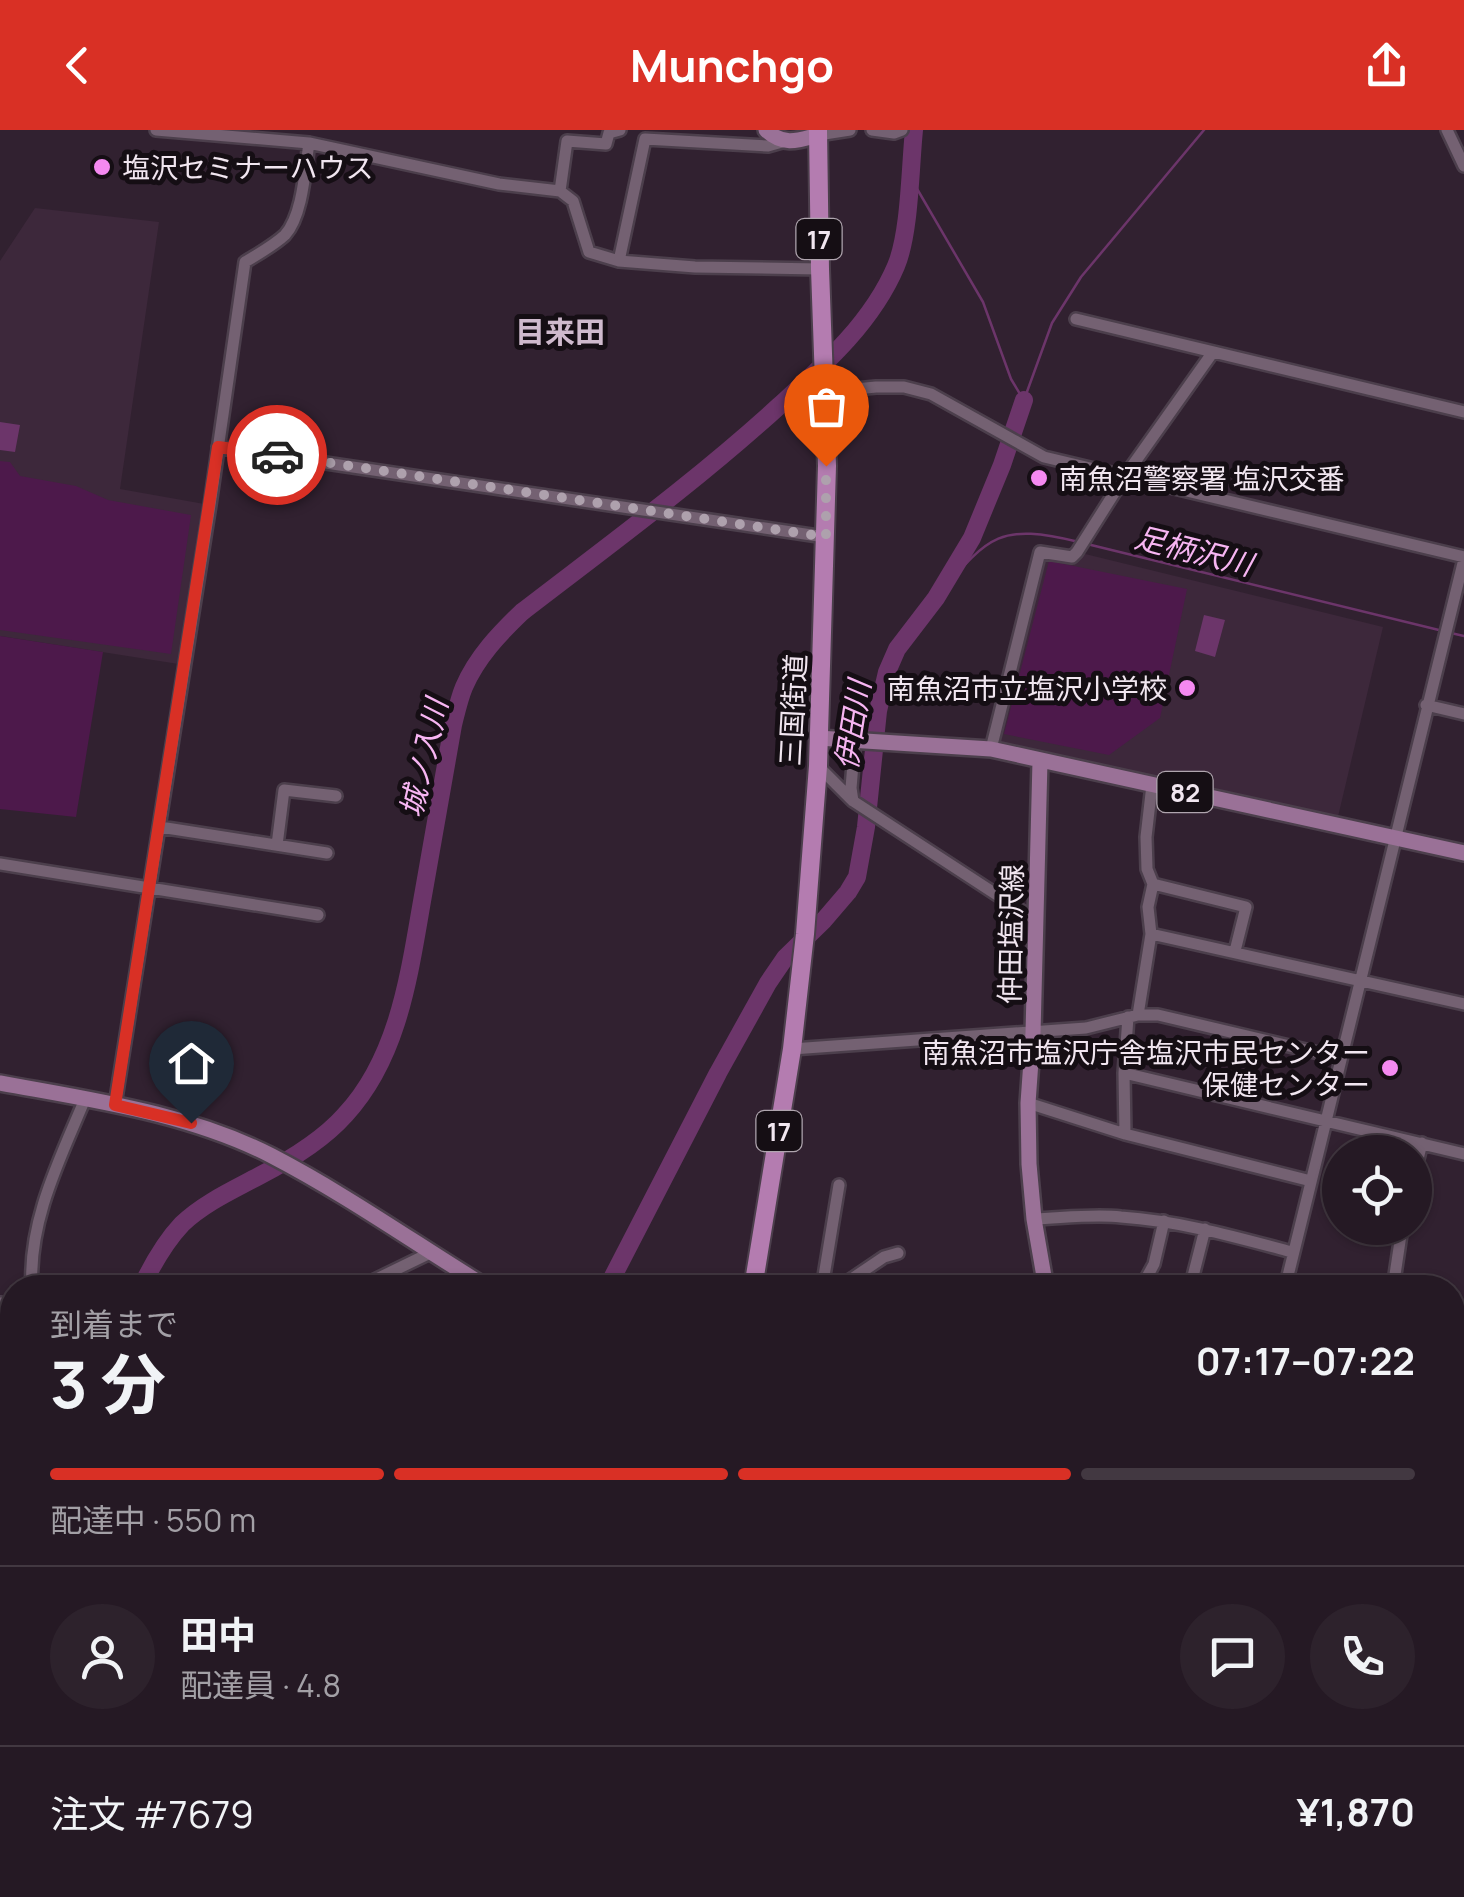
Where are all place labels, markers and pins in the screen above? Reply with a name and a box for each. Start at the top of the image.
place label: 塩沢セミナーハウス [122,148,373,186]
marker: 塩沢セミナーハウス [91,156,113,178]
pin [784,364,869,467]
place label: 南魚沼警察署 塩沢交番 [1059,459,1345,497]
marker: 南魚沼警察署 塩沢交番 [1028,467,1050,489]
place label: 南魚沼市立塩沢小学校 [887,669,1167,707]
marker: 南魚沼市立塩沢小学校 [1176,677,1198,699]
pin [149,1021,234,1124]
place label: 南魚沼市塩沢庁舎塩沢市民センター 保健センター [922,1033,1370,1103]
marker: 南魚沼市塩沢庁舎塩沢市民センター 保健センター [1379,1057,1401,1079]

